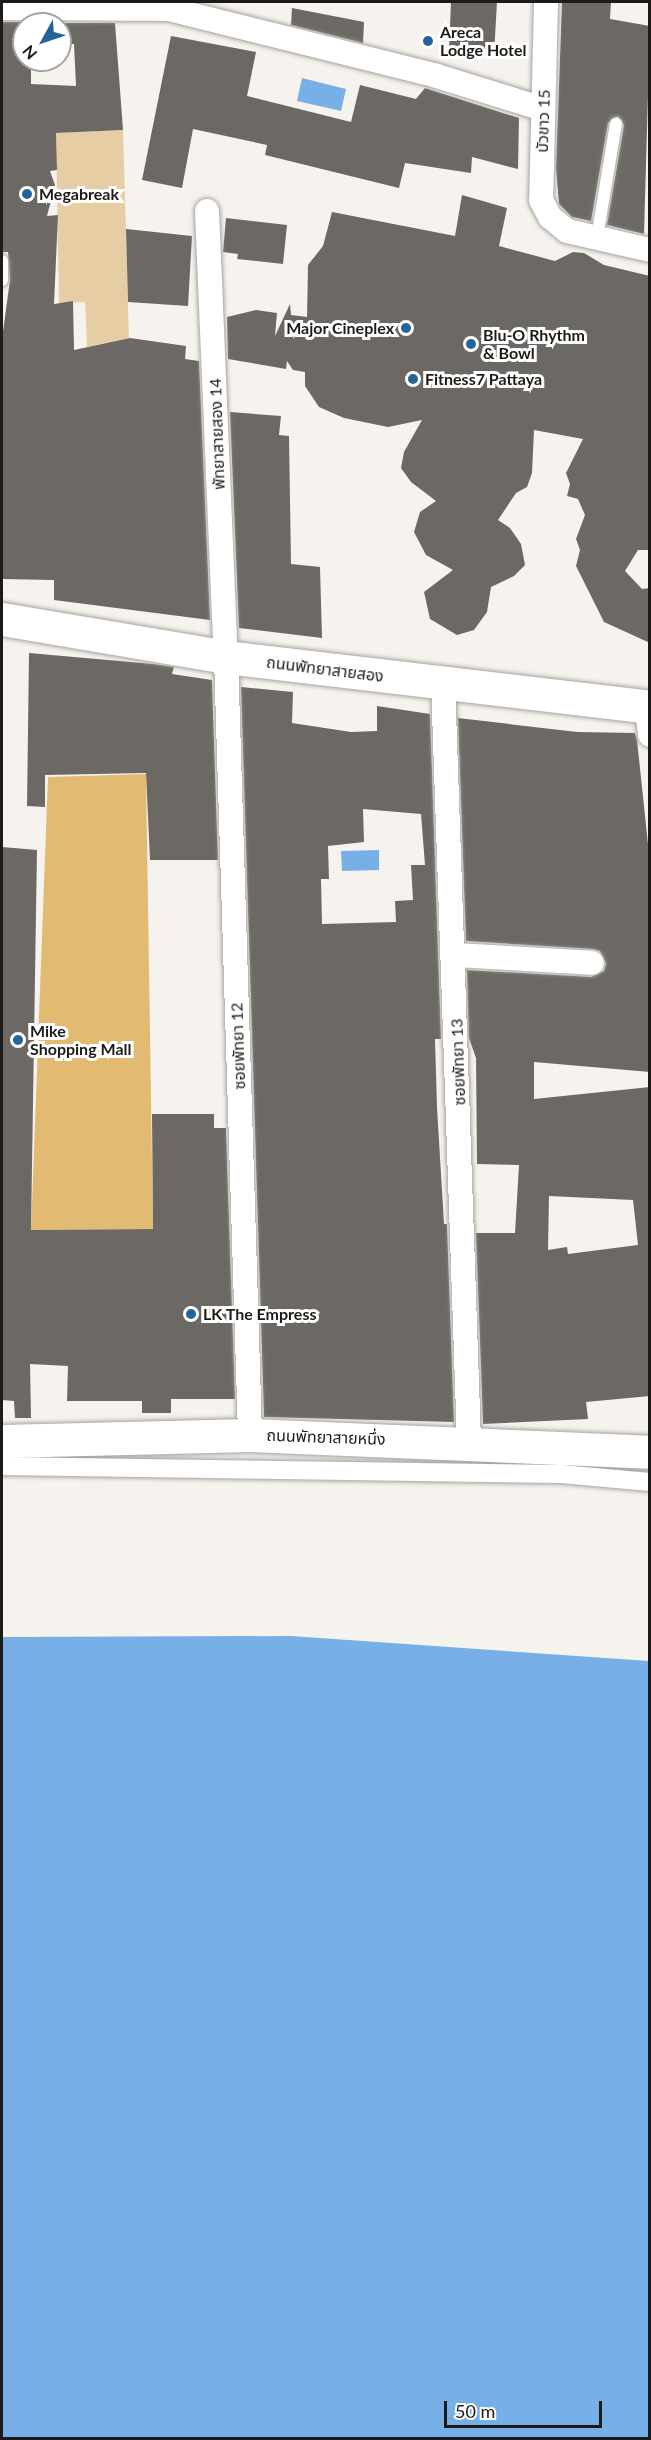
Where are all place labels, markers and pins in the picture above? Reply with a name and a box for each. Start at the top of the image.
place label: Areca Lodge Hotel [440,22,526,60]
marker: Areca Lodge Hotel [421,34,435,48]
place label: Megabreak [39,184,119,204]
marker: Megabreak [20,187,34,201]
place label: Major Cineplex [286,318,394,338]
marker: Major Cineplex [399,321,413,335]
place label: Blu-O Rhythm & Bowl [483,325,585,363]
marker: Blu-O Rhythm & Bowl [464,337,478,351]
place label: Fitness7 Pattaya [425,369,542,389]
marker: Fitness7 Pattaya [406,372,420,386]
place label: Mike Shopping Mall [30,1021,131,1059]
marker: Mike Shopping Mall [11,1033,25,1047]
place label: LK The Empress [203,1304,317,1324]
marker: LK The Empress [184,1307,198,1321]

